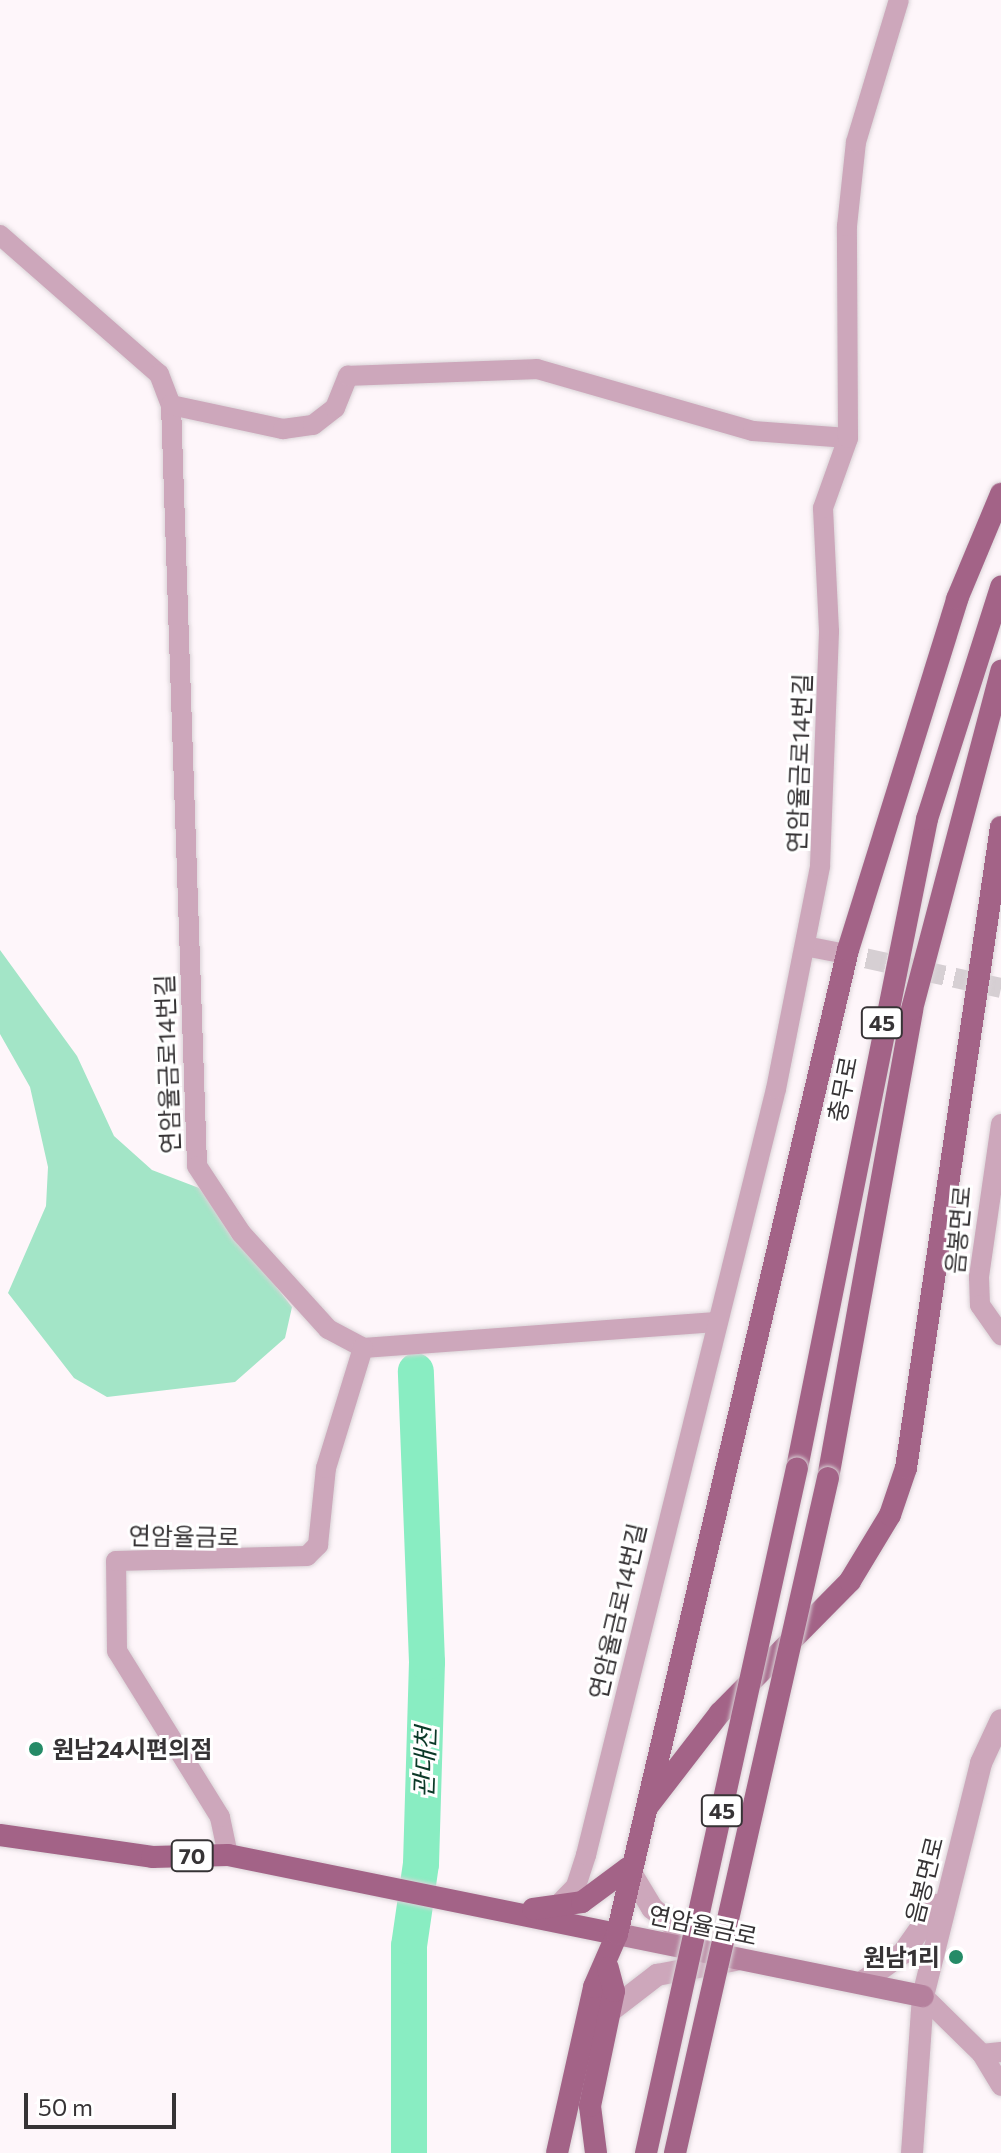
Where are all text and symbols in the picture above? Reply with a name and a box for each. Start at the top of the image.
street label: 연암율금로14번길 [781,673,817,853]
street label: 연암율금로14번길 [149,974,185,1154]
road number: 45 [860,1005,904,1041]
street label: 충무로 [822,1054,862,1124]
street label: 음봉면로 [940,1185,976,1275]
street label: 연암율금로14번길 [583,1520,651,1702]
street label: 연암율금로 [129,1521,239,1551]
water label: 관대천 [407,1726,441,1798]
place label: 원남24시편의점 [52,1735,213,1763]
marker: 원남24시편의점 [27,1740,45,1758]
road number: 45 [700,1793,744,1829]
street label: 음봉면로 [899,1834,949,1926]
road number: 70 [170,1838,214,1874]
street label: 연암율금로 [646,1899,760,1951]
place label: 원남1리 [863,1943,940,1971]
marker: 원남1리 [947,1948,965,1966]
scale bar [28,2077,180,2127]
text: 50 m [38,2092,93,2121]

